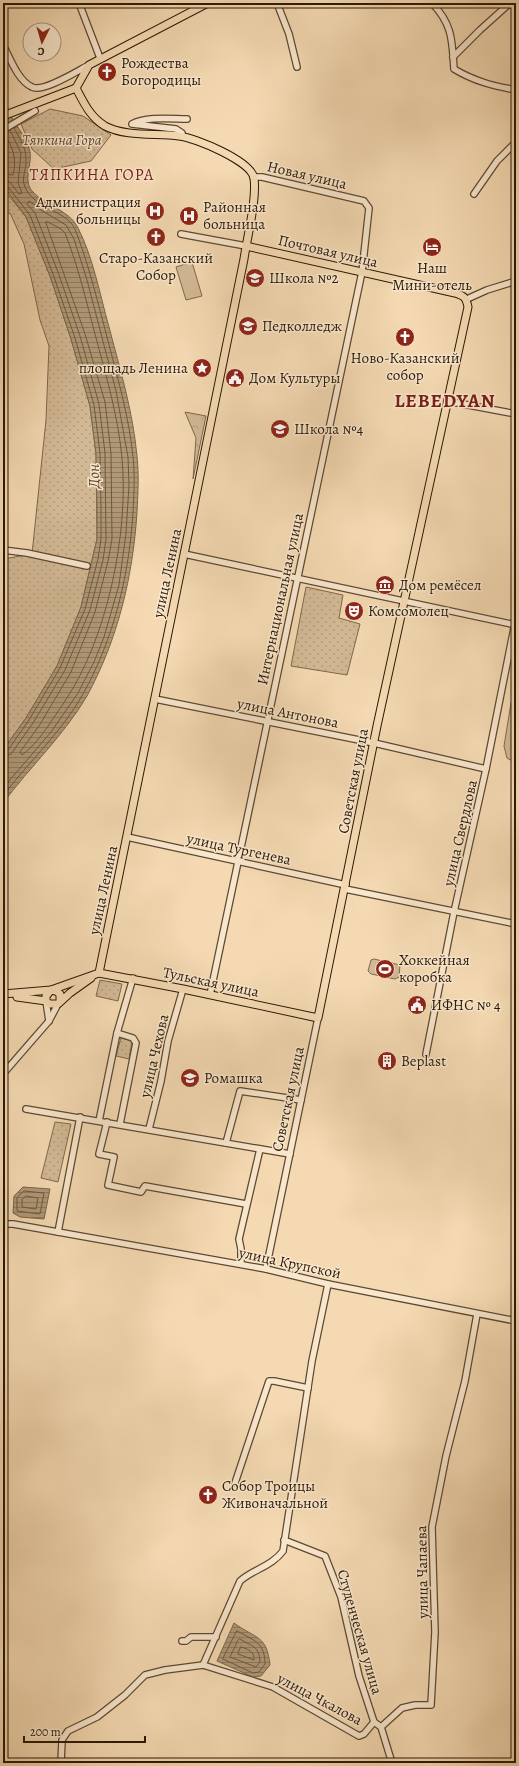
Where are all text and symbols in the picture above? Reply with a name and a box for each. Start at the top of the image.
north arrow [22,22,62,62]
text: С [37,44,45,59]
place label: Рождества Богородицы [121,53,201,90]
church icon: Рождества Богородицы [96,61,118,83]
park label: Тяпкина Гора [22,130,102,150]
street label: Новая улица [265,156,349,194]
district label: ТЯПКИНА ГОРА [30,164,154,186]
place label: Администрация больницы [35,192,141,229]
place label: Районная больница [203,197,266,234]
hospital icon: Администрация больницы [144,200,166,222]
hospital icon: Районная больница [178,205,200,227]
church icon: Старо-Казанский Собор [145,226,167,248]
street label: Почтовая улица [276,230,380,272]
hotel icon: Наш Мини-отель [421,236,443,258]
place label: Старо-Казанский Собор [99,248,213,285]
place label: Наш Мини-отель [392,258,472,295]
school or university icon: Школа №2 [244,267,266,289]
place label: Школа №2 [269,268,339,288]
school or university icon: Педколледж [237,315,259,337]
place label: Педколледж [262,316,342,336]
church icon: Ново-Казанский собор [394,326,416,348]
place label: Ново-Казанский собор [351,348,460,385]
place icon: площадь Ленина [191,357,213,379]
place label: площадь Ленина [79,358,188,378]
public building icon: Дом Культуры [224,367,246,389]
place label: Дом Культуры [249,368,340,388]
district label: LEBEDYAN [394,388,496,414]
school or university icon: Школа №4 [269,418,291,440]
place label: Школа №4 [294,419,364,439]
water label: Дон [83,464,105,489]
street label: Интернациональная улица [252,511,308,687]
street label: улица Ленина [148,526,186,620]
museum icon: Дом ремёсел [374,574,396,596]
place label: Дом ремёсел [399,575,481,595]
theatre icon: Комсомолец [343,600,365,622]
place label: Комсомолец [368,601,449,621]
street label: улица Антонова [235,693,341,733]
street label: Советская улица [333,727,373,835]
street label: улица Свердлова [438,778,482,889]
street label: улица Тургенева [184,828,293,870]
street label: улица Ленина [84,843,122,937]
place label: Хоккейная коробка [399,950,470,987]
sports icon: Хоккейная коробка [374,958,396,980]
street label: Тульская улица [161,962,261,1002]
public building icon: ИФНС № 4 [406,994,428,1016]
place label: ИФНС № 4 [431,995,501,1015]
street label: улица Чехова [134,1012,173,1101]
street label: Советская улица [267,1045,309,1153]
building icon: Beplast [376,1050,398,1072]
place label: Beplast [401,1051,446,1071]
school or university icon: Ромашка [179,1067,201,1089]
place label: Ромашка [204,1068,263,1088]
street label: улица Крупской [236,1242,343,1284]
place label: Собор Троицы Живоначальной [222,1476,328,1513]
church icon: Собор Троицы Живоначальной [197,1484,219,1506]
street label: улица Чапаева [411,1525,433,1620]
street label: Студенческая улица [333,1567,387,1697]
street label: улица Чкалова [273,1668,366,1730]
scale bar [24,1718,145,1744]
text: 200 m [30,1724,61,1740]

